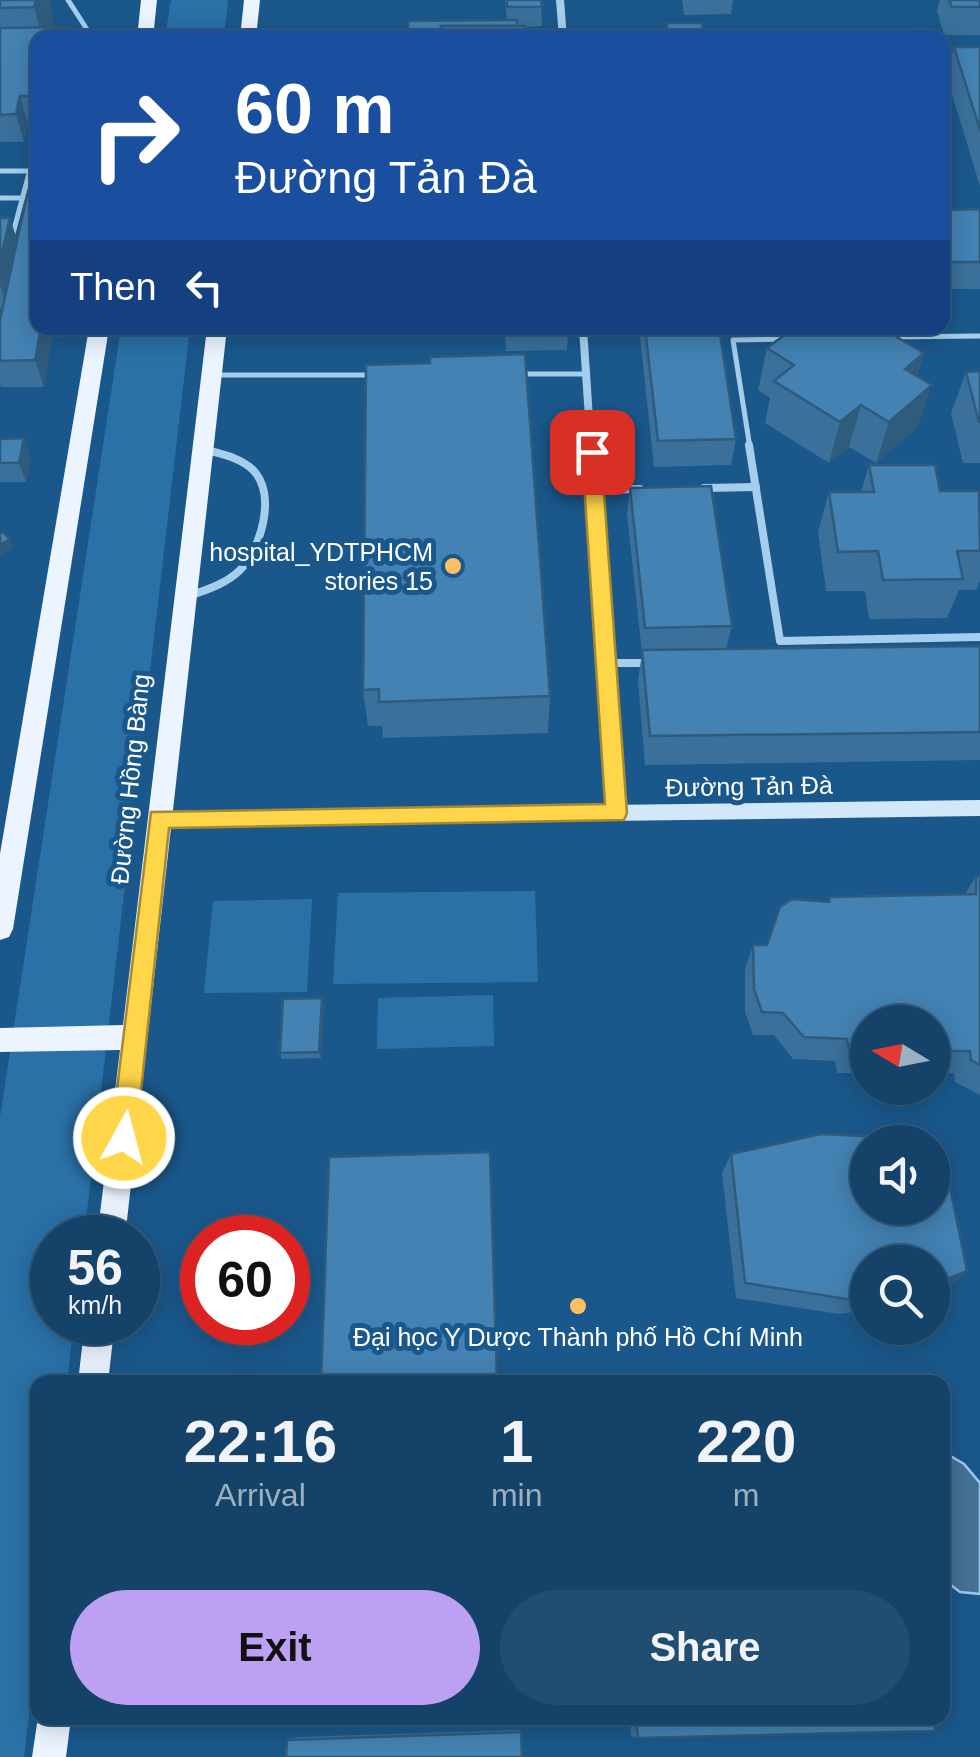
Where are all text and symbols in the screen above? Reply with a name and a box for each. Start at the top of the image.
icon: right [70,70,200,200]
text: 60 m [235,70,395,148]
text: Đường Tản Đà [235,152,536,203]
icon: left [177,260,232,315]
text: Then [70,266,157,308]
pin [550,410,635,495]
icon: arrive [565,425,620,480]
place label: hospital_YDTPHCM stories 15 [209,538,433,595]
marker: hospital_YDTPHCM stories 15 [442,555,464,577]
street label: Đường Hồng Bàng [105,673,155,885]
street label: Đường Tản Đà [665,771,833,801]
north arrow [850,1005,950,1105]
map controls [850,1005,950,1345]
position arrow [72,1086,176,1190]
button: sound [850,1125,950,1225]
speed limit sign: 60 [180,1215,310,1345]
text: 56 [67,1240,123,1296]
button: search [850,1245,950,1345]
text: km/h [68,1291,122,1319]
marker: Đại học Y Dược Thành phố Hồ Chí Minh [567,1295,589,1317]
place label: Đại học Y Dược Thành phố Hồ Chí Minh [353,1323,803,1351]
text: 22:16 [184,1408,337,1475]
text: 1 [500,1408,533,1475]
text: 220 [696,1408,796,1475]
text: Arrival [215,1477,306,1513]
text: min [491,1477,542,1513]
text: m [733,1477,760,1513]
button: Exit [70,1590,480,1705]
button: Share [500,1590,910,1705]

